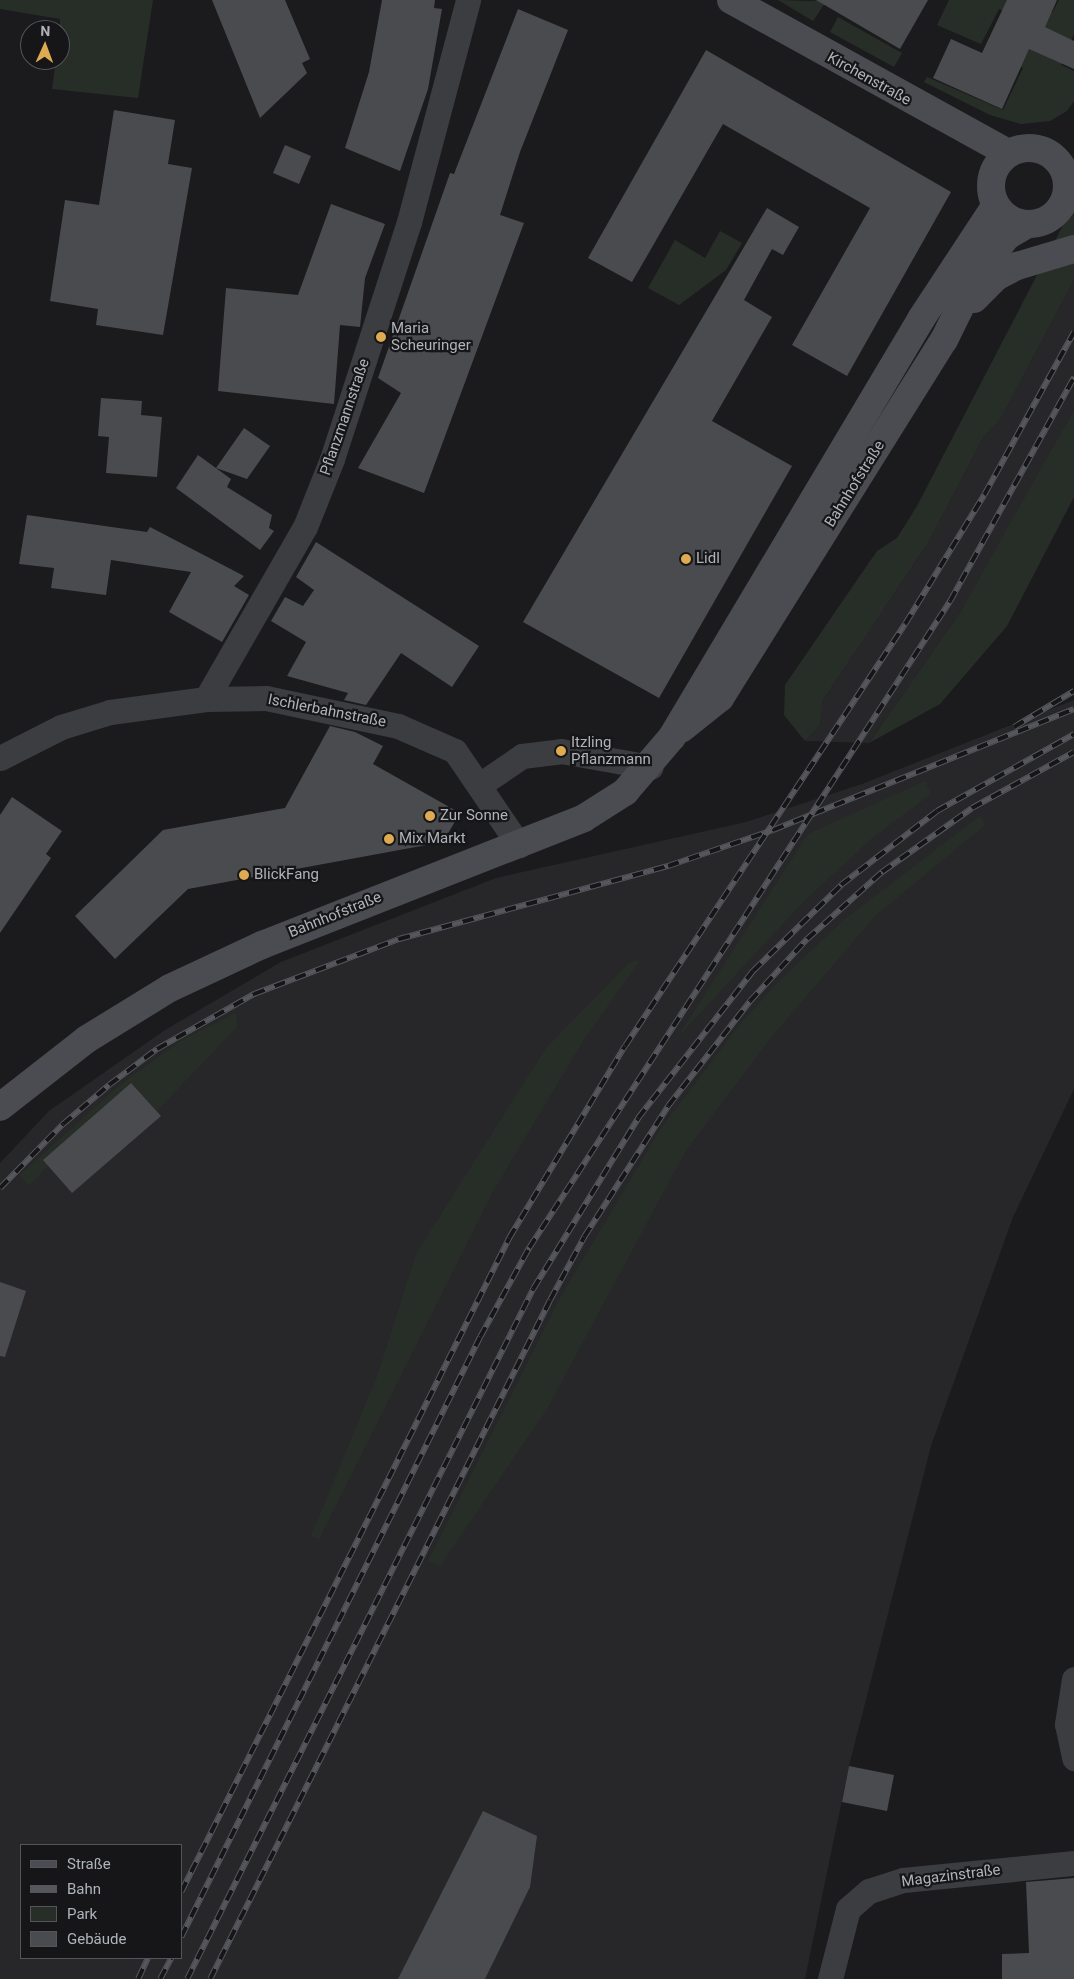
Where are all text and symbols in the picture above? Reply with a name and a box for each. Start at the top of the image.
north arrow [20,20,70,70]
text: N [40,23,51,39]
street label: Kirchenstraße [824,49,914,109]
place label: Maria Scheuringer [391,319,471,354]
marker: Maria Scheuringer [375,331,387,343]
street label: Pflanzmannstraße [317,356,373,478]
street label: Bahnhofstraße [821,437,889,531]
place label: Lidl [696,550,720,568]
marker: Lidl [680,553,692,565]
street label: Ischlerbahnstraße [266,691,388,731]
place label: Itzling Pflanzmann [571,733,651,768]
marker: Itzling Pflanzmann [555,745,567,757]
place label: Zur Sonne [440,807,508,825]
marker: Zur Sonne [424,810,436,822]
place label: Mix Markt [399,830,466,848]
marker: Mix Markt [383,833,395,845]
place label: BlickFang [254,866,319,884]
marker: BlickFang [238,869,250,881]
street label: Bahnhofstraße [286,888,384,942]
legend [20,1844,182,1959]
text: Straße [67,1855,111,1873]
street label: Magazinstraße [900,1861,1002,1891]
text: Bahn [67,1880,101,1898]
text: Park [67,1905,97,1923]
text: Gebäude [67,1930,126,1948]

